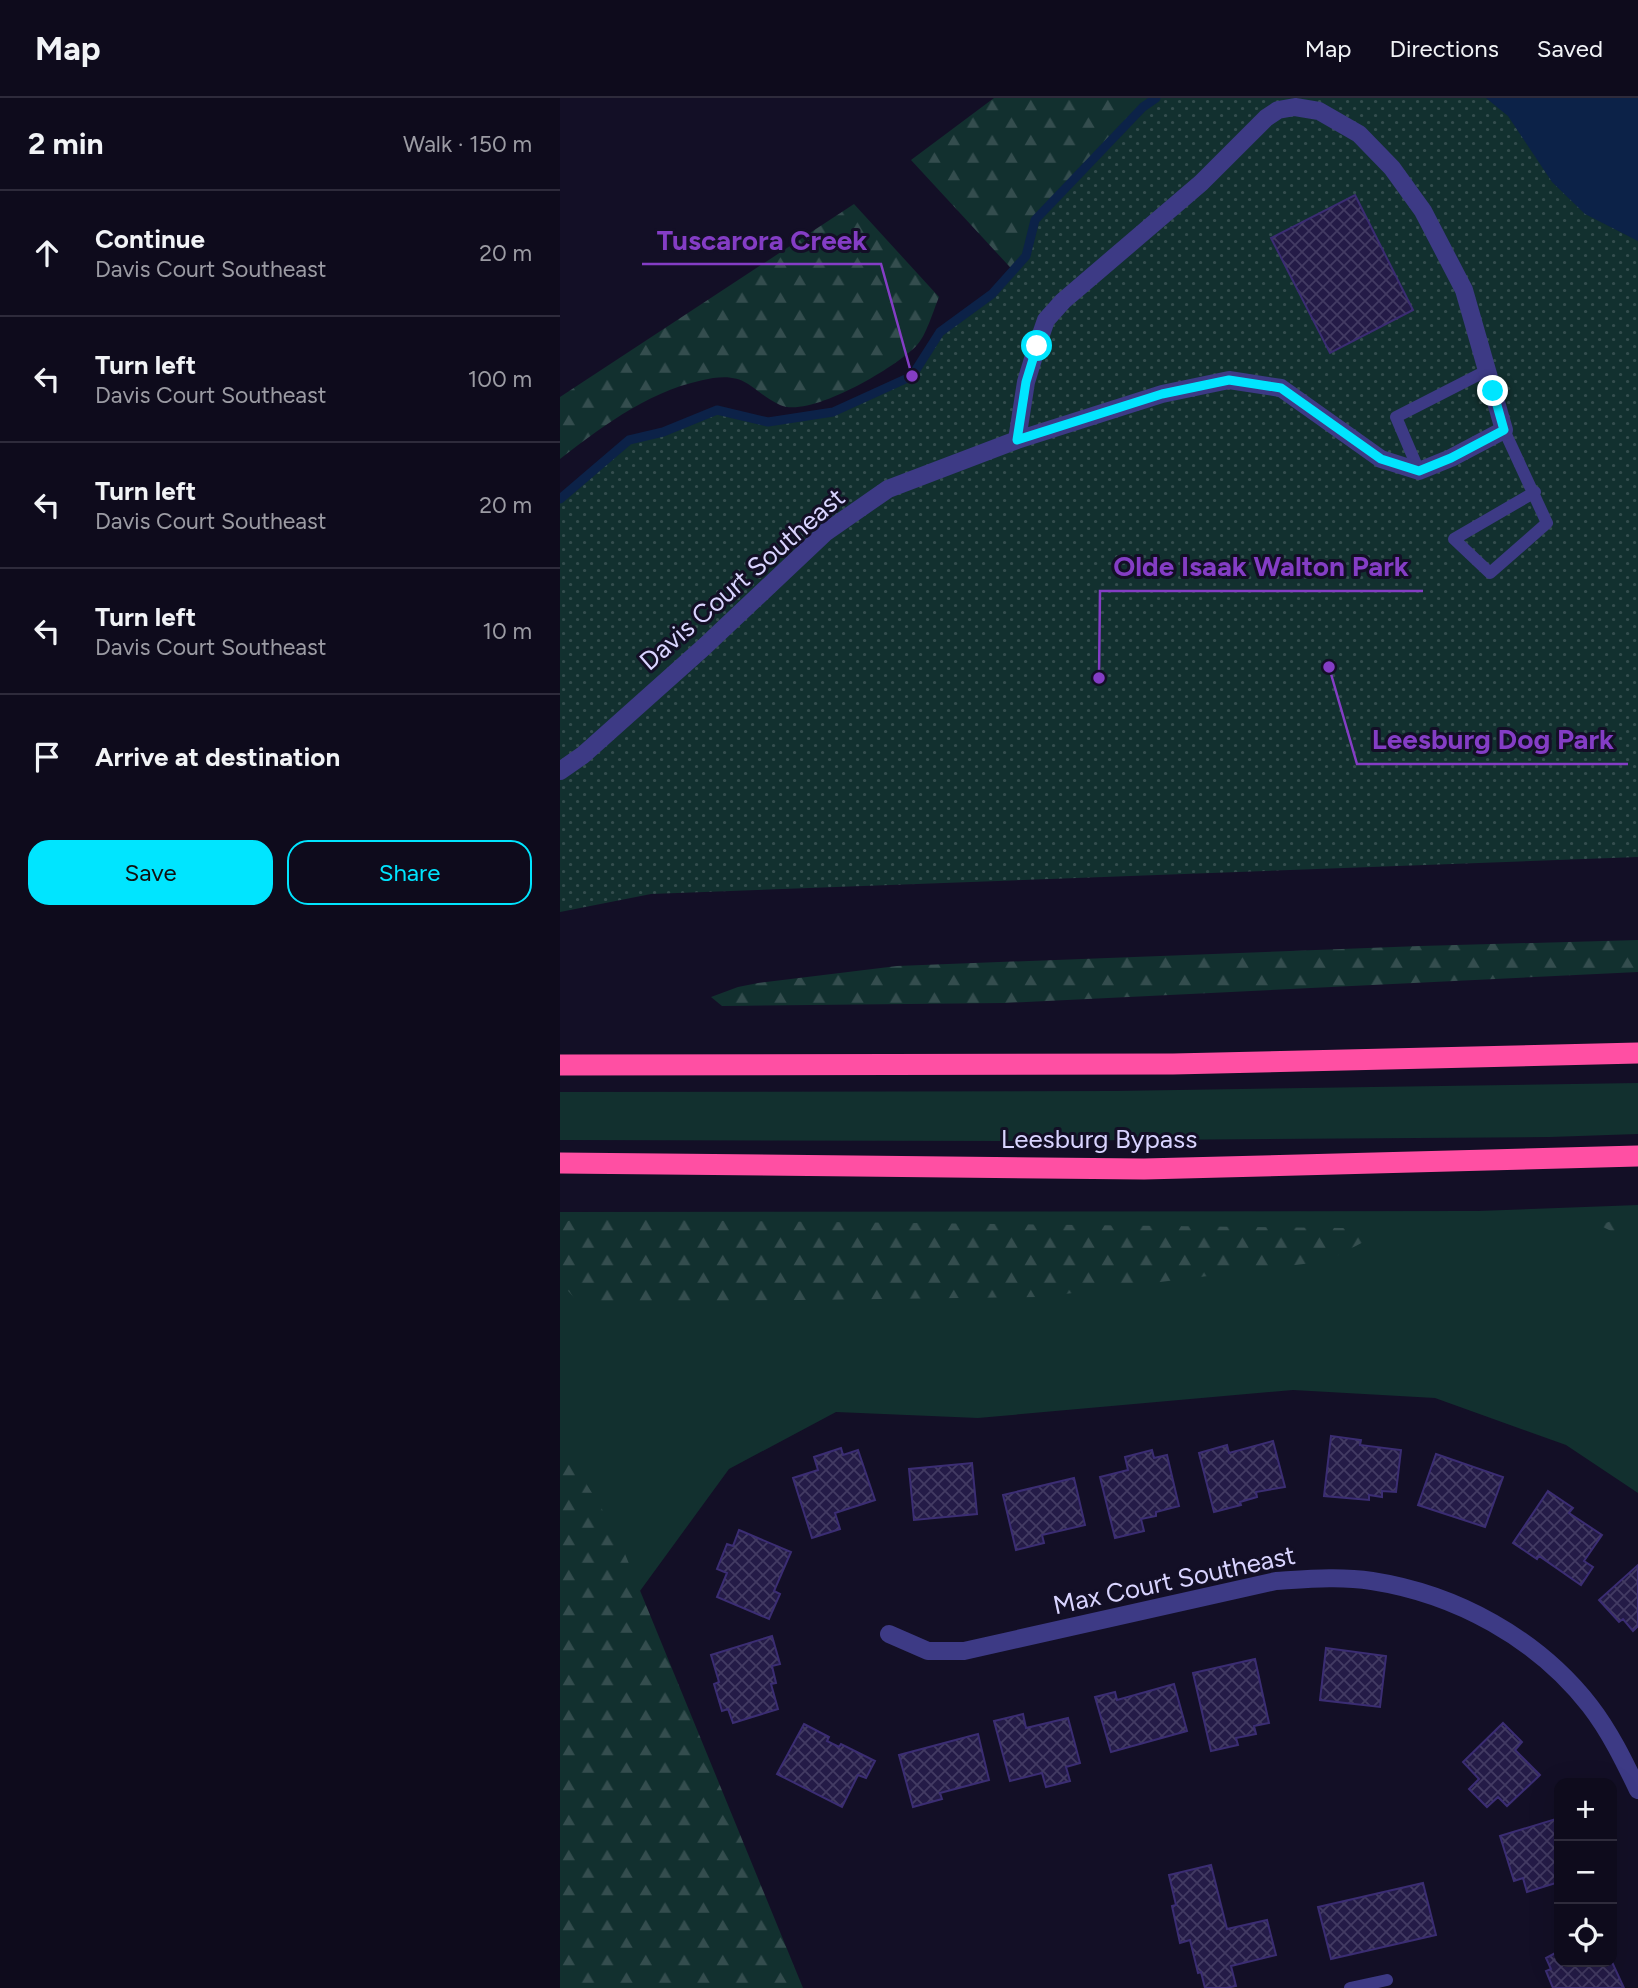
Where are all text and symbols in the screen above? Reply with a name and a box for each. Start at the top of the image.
text: Map [35,29,101,68]
text: Map [1305,34,1351,63]
text: Directions [1389,34,1499,63]
text: Saved [1537,34,1603,63]
text: 2 min [28,125,104,162]
text: Walk · 150 m [403,130,532,158]
callout: Tuscarora Creek [642,215,881,264]
text: Continue [95,223,205,255]
text: Tuscarora Creek [657,223,867,257]
icon: ahead [28,234,66,272]
text: 20 m [479,239,532,267]
text: Davis Court Southeast [95,255,327,283]
route start [1021,330,1052,361]
text: Turn left [95,349,196,381]
icon: left [28,360,66,398]
text: 100 m [468,365,532,393]
route end [1477,375,1508,406]
text: Davis Court Southeast [95,381,327,409]
text: Turn left [95,475,196,507]
street label: Davis Court Southeast [633,481,851,677]
icon: left [28,486,66,524]
text: 20 m [479,491,532,519]
text: Davis Court Southeast [95,507,327,535]
callout: Olde Isaak Walton Park [1100,542,1423,591]
text: Olde Isaak Walton Park [1113,549,1409,583]
text: Turn left [95,601,196,633]
icon: left [28,612,66,650]
text: 10 m [483,617,532,645]
text: Davis Court Southeast [95,633,327,661]
callout: Leesburg Dog Park [1357,715,1628,764]
text: Leesburg Dog Park [1372,722,1614,756]
icon: arrive [28,738,66,776]
text: Arrive at destination [95,741,340,773]
button: Save [28,840,273,905]
button: Share [287,840,532,905]
street label: Leesburg Bypass [1001,1123,1197,1155]
street label: Max Court Southeast [1050,1539,1298,1621]
map controls [1554,1778,1617,1967]
button: + [1554,1778,1617,1841]
button: − [1554,1841,1617,1904]
button: locate [1554,1904,1617,1967]

